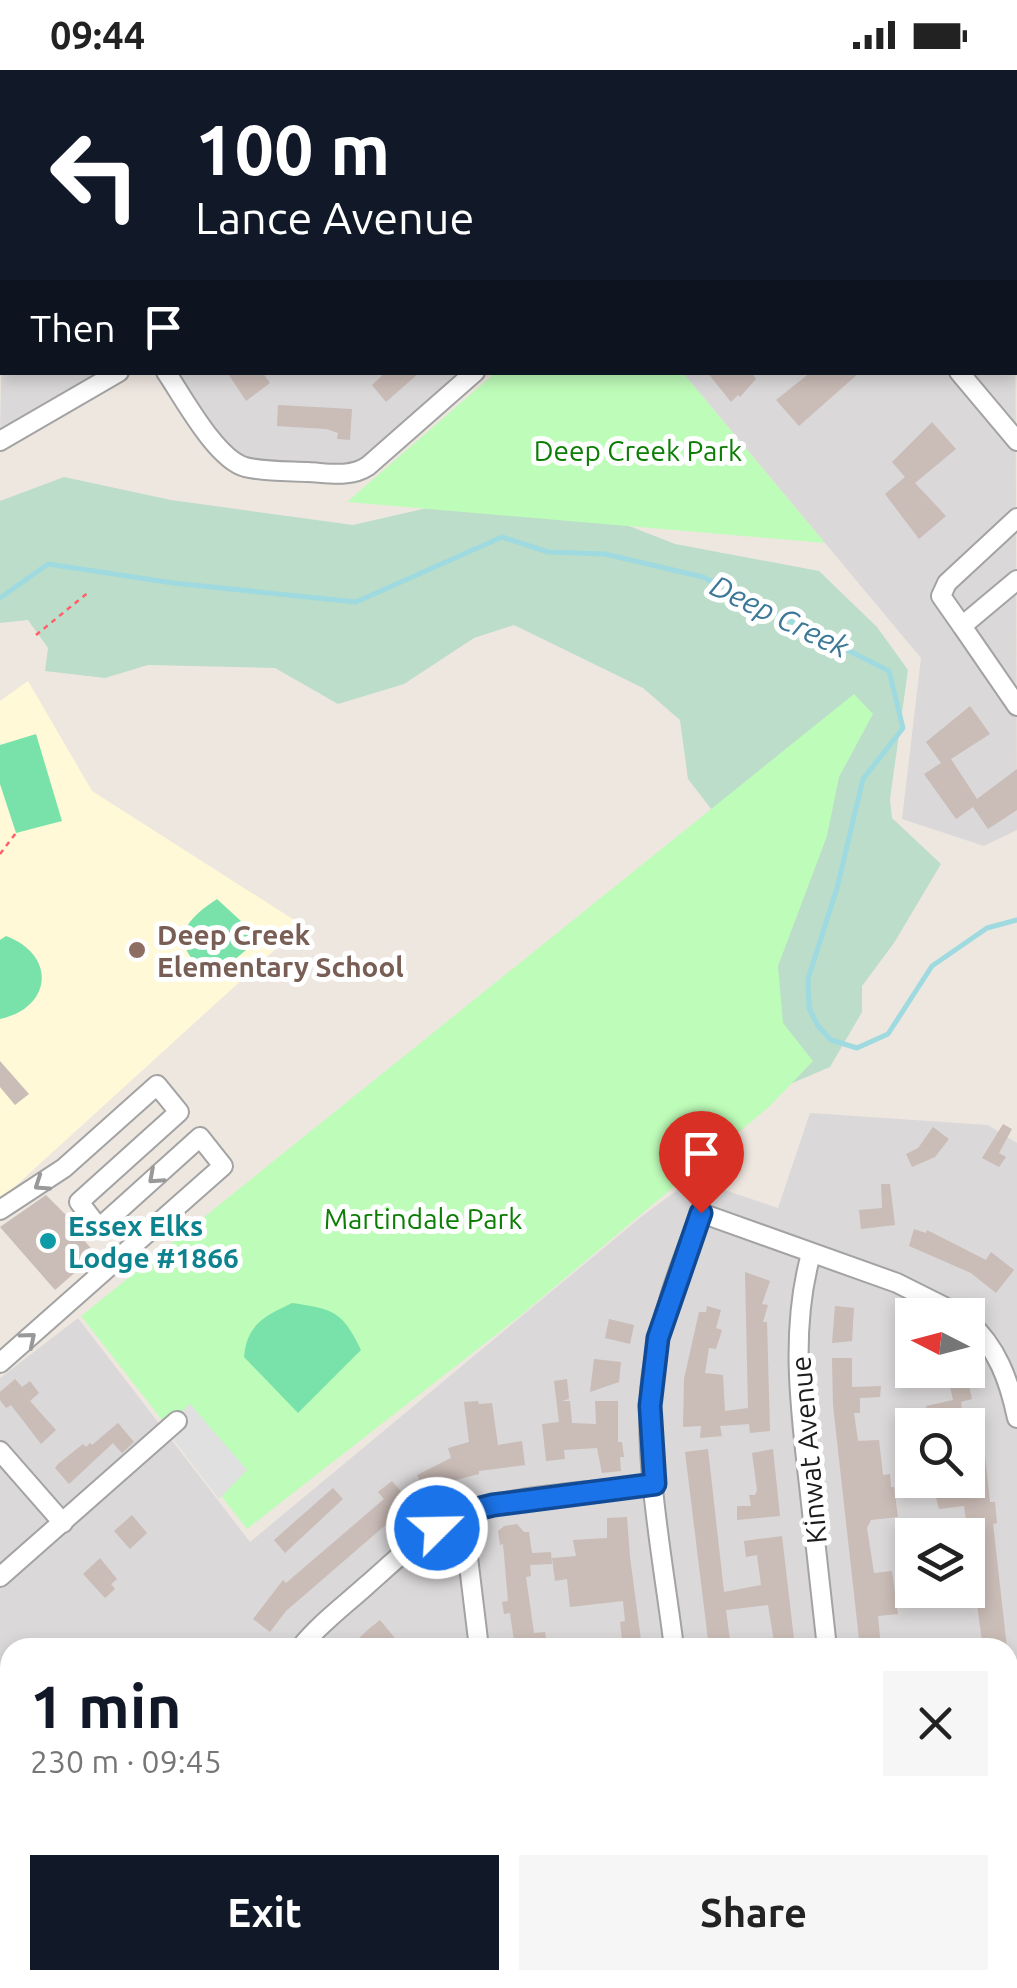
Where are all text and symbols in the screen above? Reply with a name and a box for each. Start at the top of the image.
text: 09:44 [50,14,145,56]
icon: left [30,110,160,240]
text: 100 m [195,110,390,188]
text: Lance Avenue [195,192,474,243]
icon: arrive [136,300,191,355]
text: Then [30,307,116,349]
park label: Deep Creek Park [534,435,742,466]
water label: Deep Creek [705,568,855,664]
place label: Deep Creek Elementary School [157,919,404,982]
marker: Deep Creek Elementary School [126,939,148,961]
pin [659,1111,744,1214]
icon: arrive [674,1126,729,1181]
one-way arrow [148,1165,167,1183]
one-way arrow [34,1172,53,1190]
park label: Martindale Park [324,1203,522,1234]
place label: Essex Elks Lodge #1866 [68,1210,239,1273]
marker: Essex Elks Lodge #1866 [37,1230,59,1252]
north arrow [895,1298,985,1388]
map controls [895,1298,985,1608]
one-way arrow [18,1333,36,1351]
street label: Kinwat Avenue [784,1355,832,1545]
button: search [895,1408,985,1498]
position arrow [385,1476,489,1580]
button: layers [895,1518,985,1608]
button: close [883,1671,988,1776]
text: 1 min [30,1672,182,1739]
text: 230 m · 09:45 [30,1743,222,1779]
button: Exit [30,1855,499,1970]
button: Share [519,1855,988,1970]

